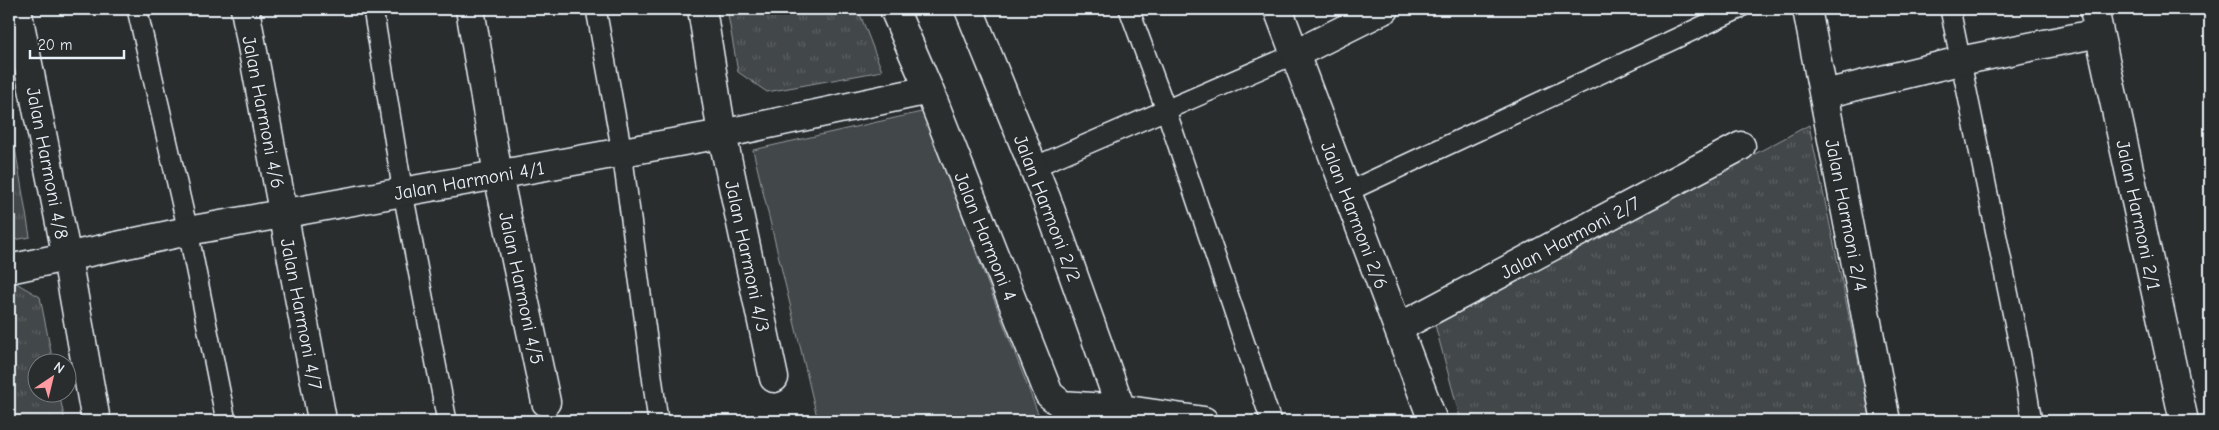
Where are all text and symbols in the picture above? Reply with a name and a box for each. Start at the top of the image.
scale bar [30,28,124,60]
street label: Jalan Harmoni 4/6 [237,34,289,190]
text: 20 m [38,36,72,54]
street label: Jalan Harmoni 4/8 [21,85,73,241]
street label: Jalan Harmoni 2/2 [1009,132,1085,285]
street label: Jalan Harmoni 2/4 [1820,137,1872,293]
street label: Jalan Harmoni 2/1 [2111,138,2165,292]
street label: Jalan Harmoni 2/6 [1316,139,1392,292]
street label: Jalan Harmoni 4/1 [392,157,546,205]
street label: Jalan Harmoni 4 [949,169,1021,304]
street label: Jalan Harmoni 4/3 [720,178,774,334]
street label: Jalan Harmoni 2/7 [1497,192,1644,284]
street label: Jalan Harmoni 4/5 [494,210,548,366]
street label: Jalan Harmoni 4/7 [276,237,326,392]
north arrow [28,352,78,402]
text: N [51,358,68,377]

